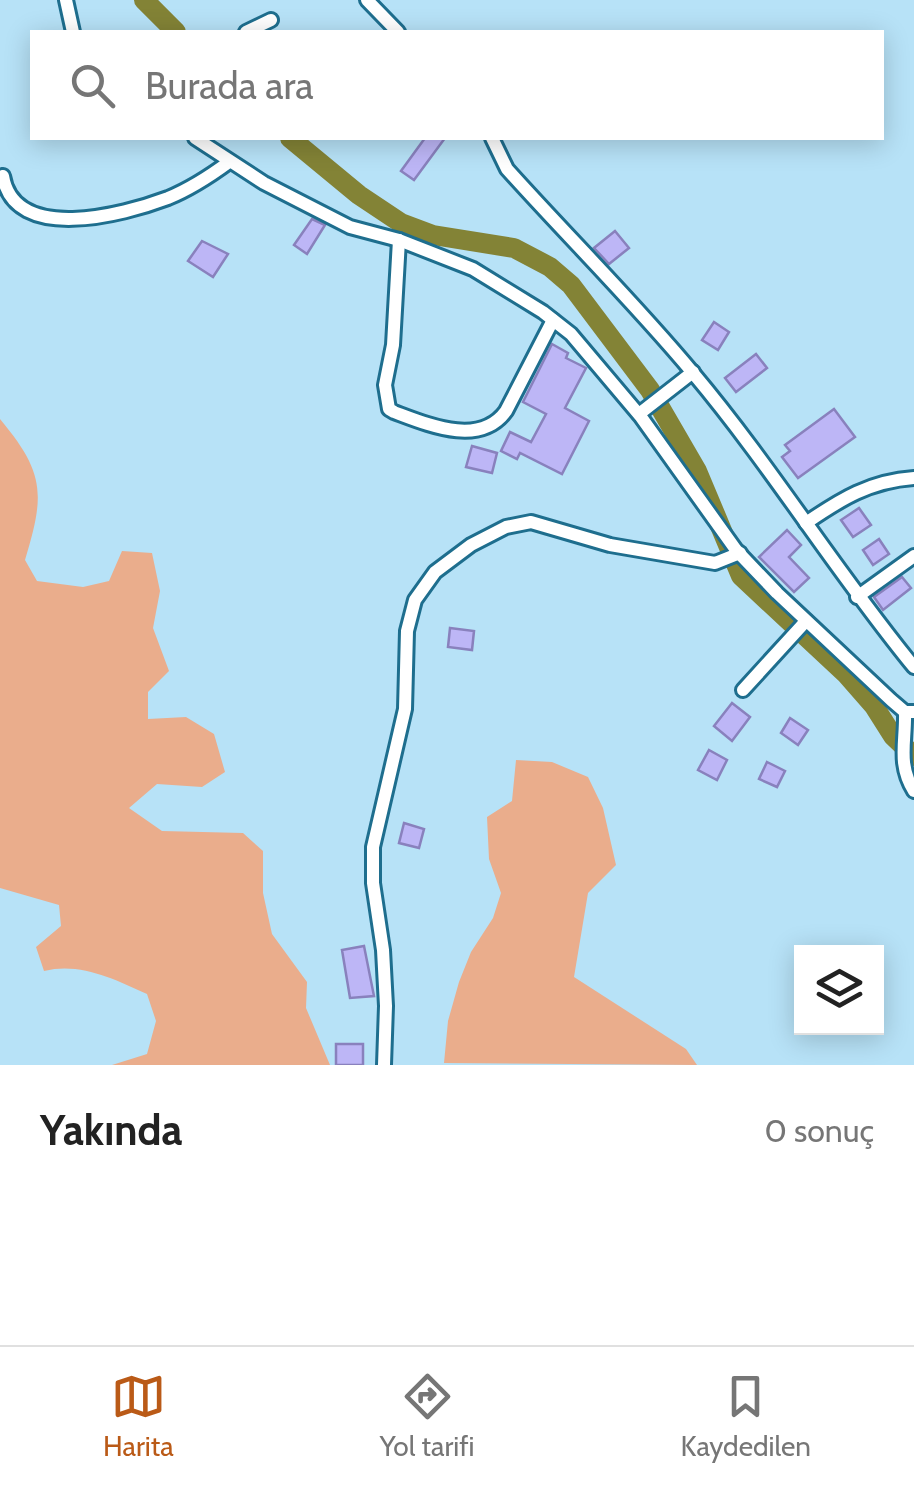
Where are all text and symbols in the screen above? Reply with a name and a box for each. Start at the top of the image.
search box [30,30,884,140]
icon: search [65,58,120,113]
text: Burada ara [145,62,314,109]
map controls [794,945,884,1035]
button: layers [794,945,884,1035]
text: Yakında [40,1104,182,1156]
text: 0 sonuç [764,1111,874,1150]
tab: Harita [103,1369,174,1463]
tab: Yol tarifi [380,1369,474,1463]
tab: Kaydedilen [681,1369,811,1463]

